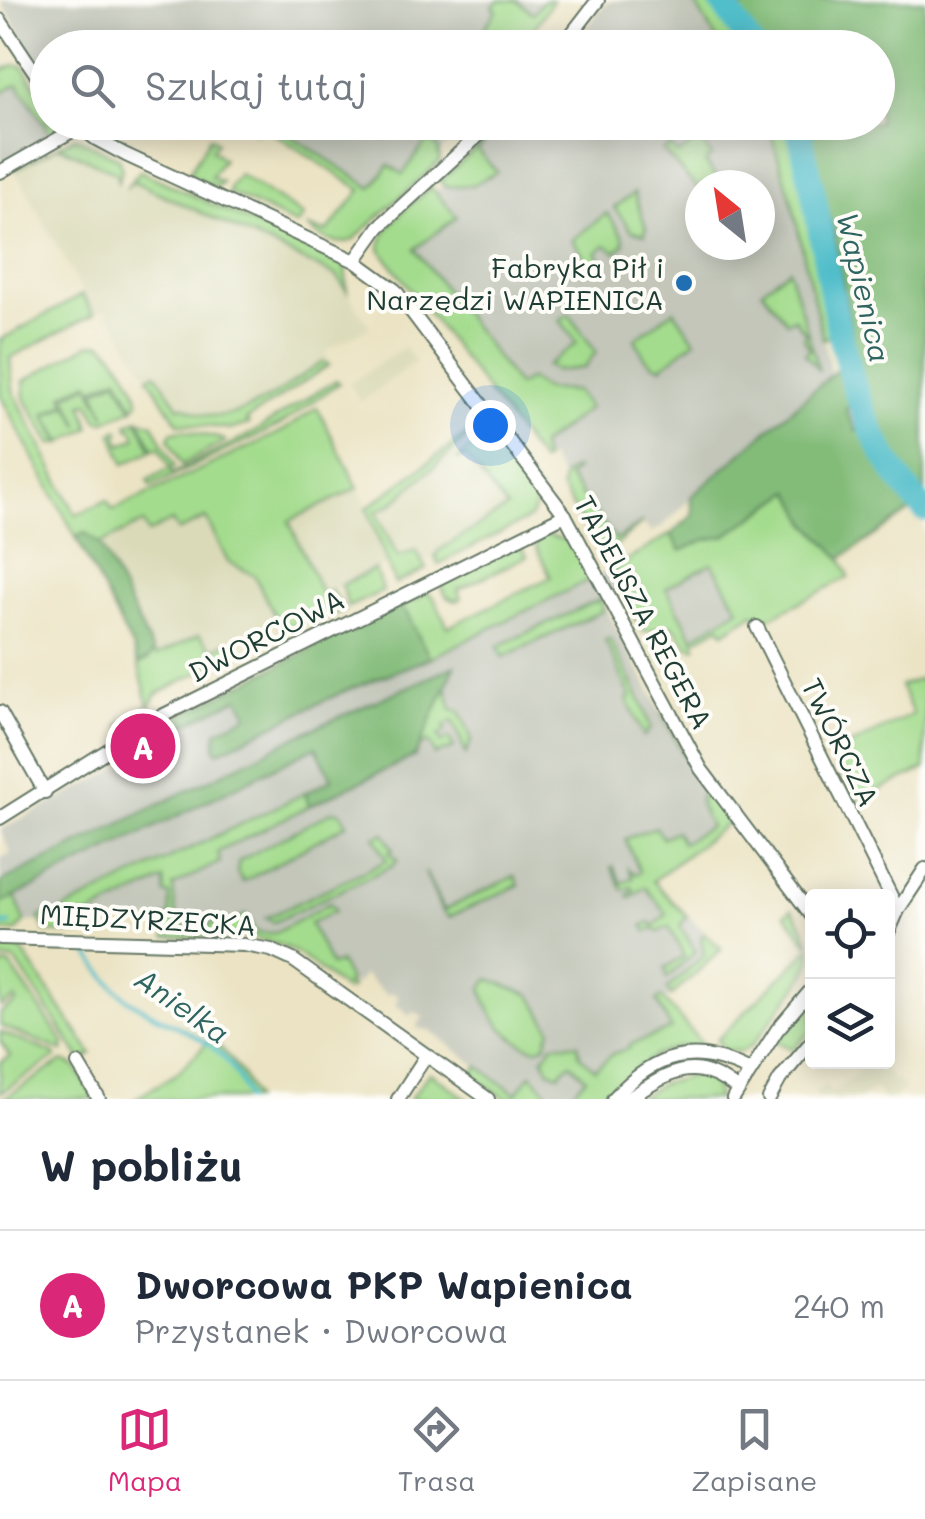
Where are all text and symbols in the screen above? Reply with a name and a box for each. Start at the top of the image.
search box [30,30,895,140]
icon: search [65,58,120,113]
text: Szukaj tutaj [145,60,368,110]
north arrow [685,170,775,260]
water label: Wapienica [828,208,902,366]
place label: Fabryka Pił i Narzędzi WAPIENICA [366,249,664,317]
marker: Fabryka Pił i Narzędzi WAPIENICA [673,272,695,294]
your location [465,400,516,451]
street label: TADEUSZA REGERA [567,489,721,735]
street label: DWORCOWA [182,580,350,690]
street label: TWÓRCZA [794,672,888,812]
pin: A [110,708,176,784]
map controls [805,889,895,1069]
button: locate [805,889,895,979]
street label: MIĘDZYRZECKA [39,895,257,943]
water label: Anielka [128,958,238,1052]
button: layers [805,979,895,1069]
text: W pobliżu [40,1137,243,1192]
text: Dworcowa PKP Wapienica [135,1259,633,1309]
text: A [61,1284,84,1326]
text: 240 m [793,1284,885,1326]
text: Przystanek · Dworcowa [135,1309,508,1351]
tab: Mapa [108,1402,182,1498]
tab: Trasa [398,1402,476,1498]
tab: Zapisane [691,1402,817,1498]

